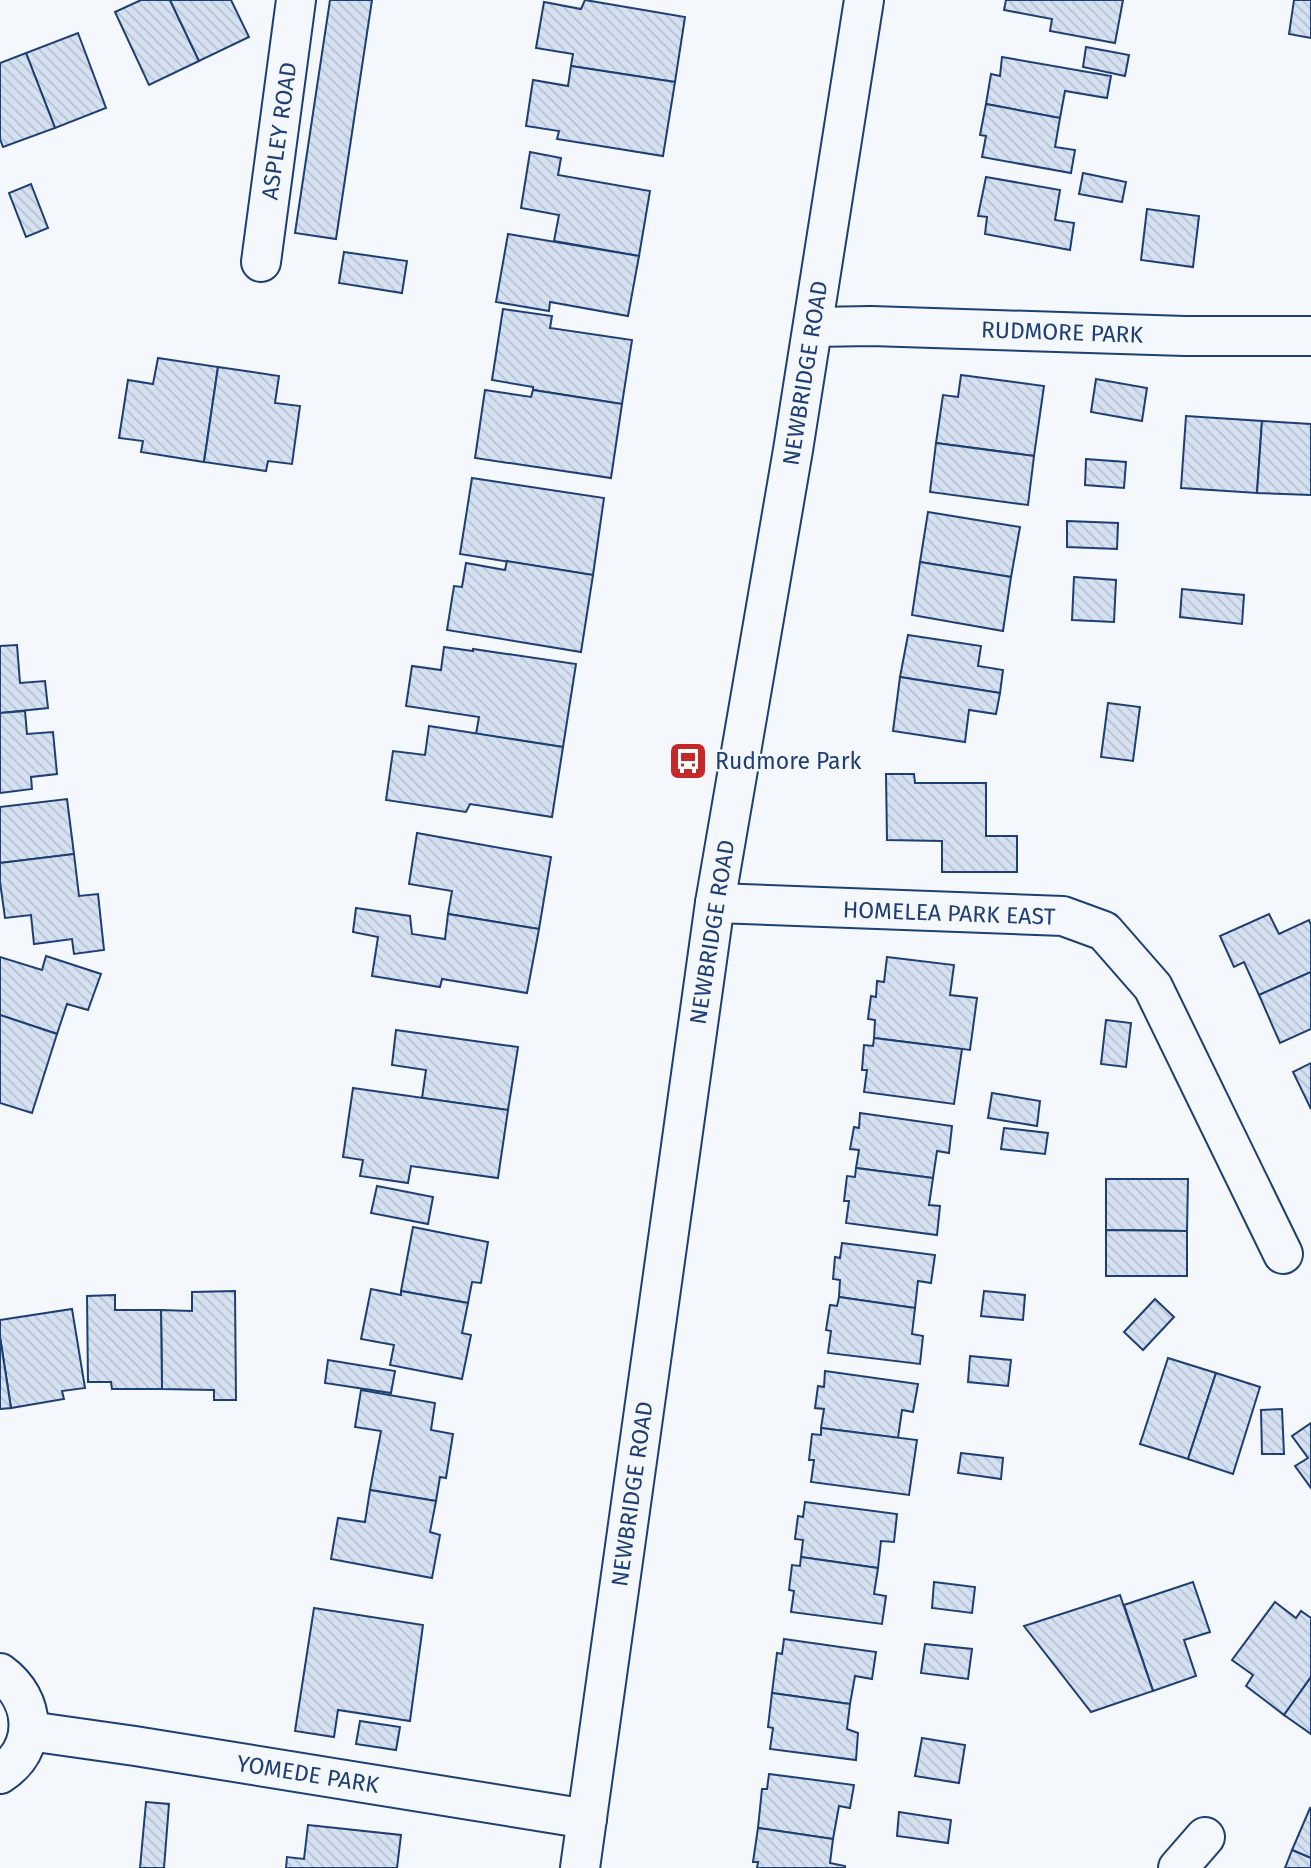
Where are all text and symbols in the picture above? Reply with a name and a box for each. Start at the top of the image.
street label: ASPLEY ROAD [255,60,303,202]
street label: NEWBRIDGE ROAD [777,279,833,467]
street label: RUDMORE PARK [980,315,1144,349]
bus stop icon: Rudmore Park [667,740,709,782]
place label: Rudmore Park [715,747,862,775]
street label: NEWBRIDGE ROAD [684,838,740,1026]
street label: HOMELEA PARK EAST [842,895,1056,931]
street label: NEWBRIDGE ROAD [605,1400,659,1588]
street label: YOMEDE PARK [235,1749,382,1799]

